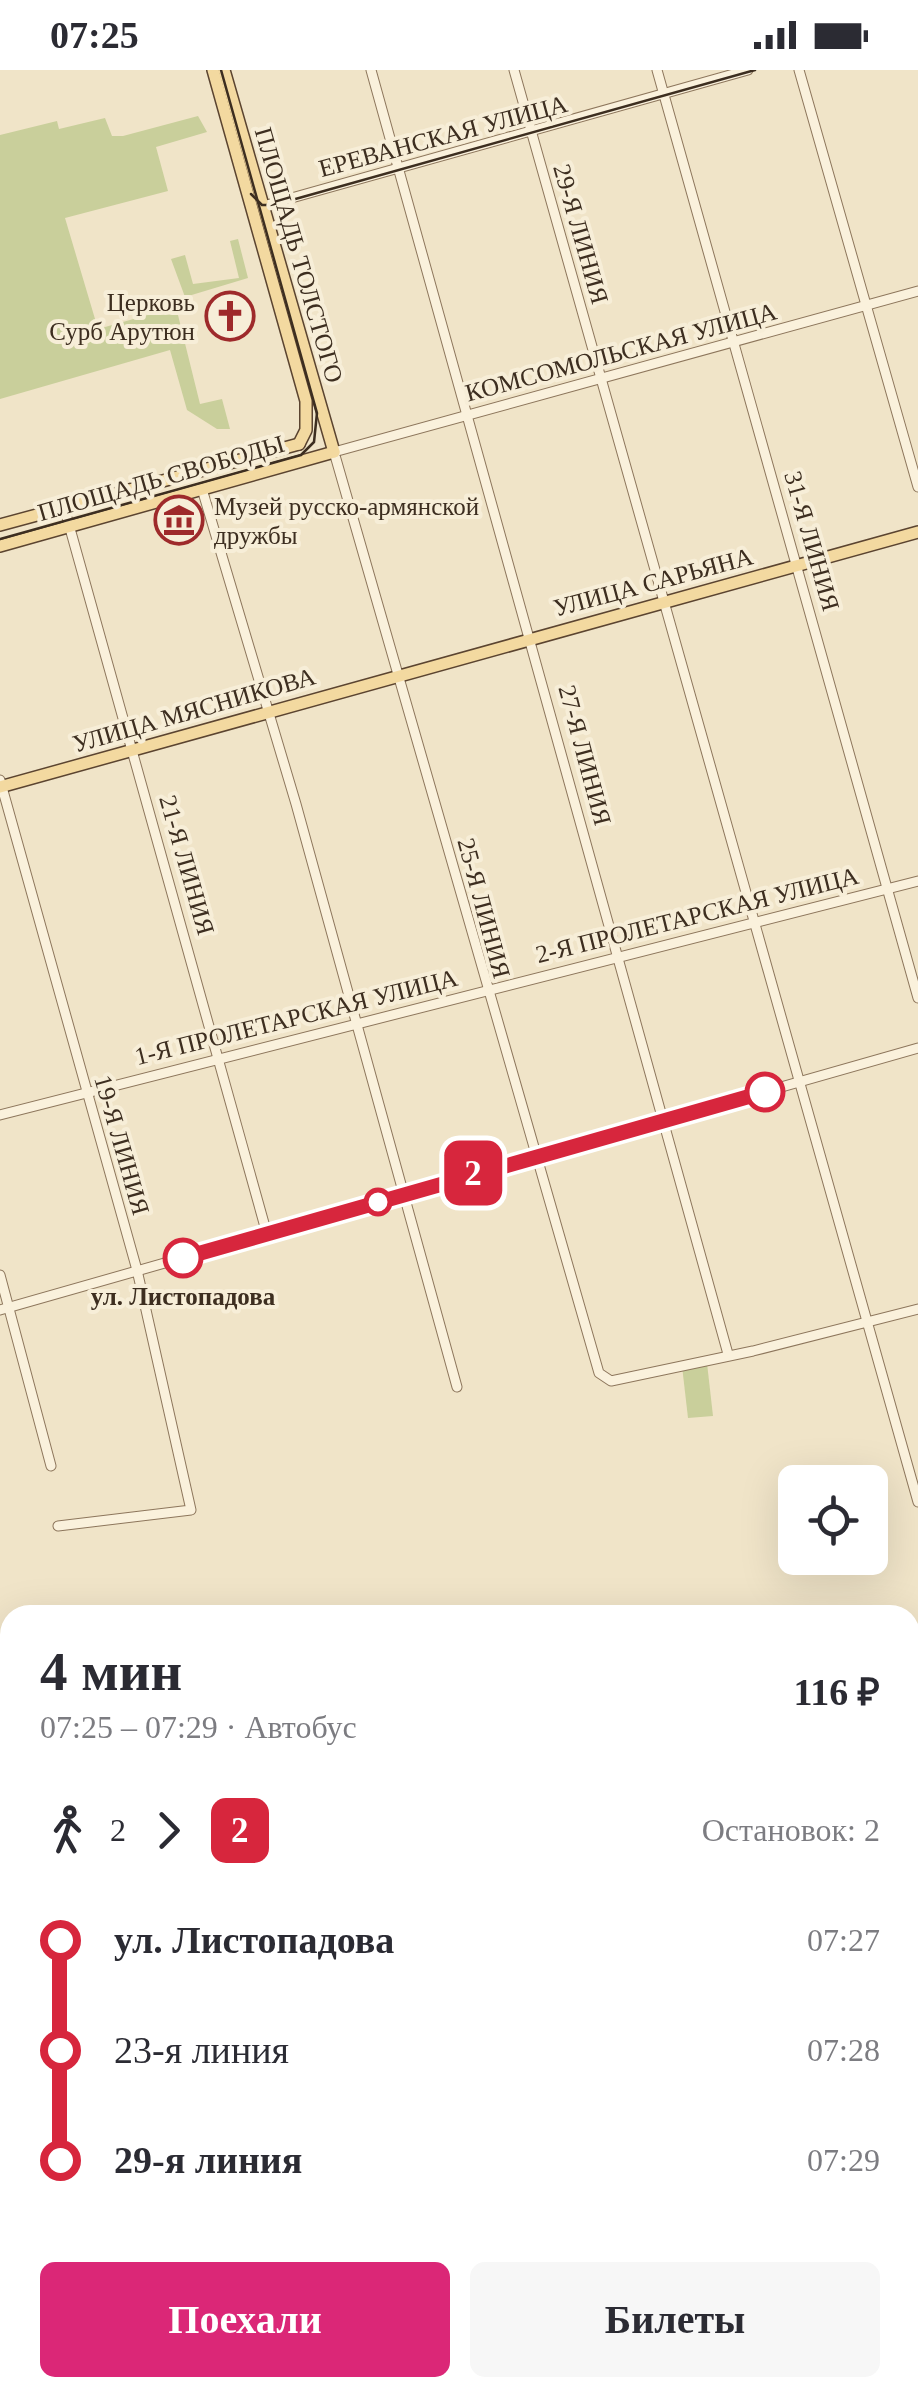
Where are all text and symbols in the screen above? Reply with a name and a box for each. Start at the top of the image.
text: 07:25 [50,14,139,56]
street label: ЕРЕВАНСКАЯ УЛИЦА [316,90,570,182]
street label: ПЛОЩАДЬ ТОЛСТОГО [250,124,348,386]
street label: 29-Я ЛИНИЯ [548,161,614,307]
place label: Церковь Сурб Арутюн [49,289,195,345]
church icon: Церковь Сурб Арутюн [204,290,256,342]
street label: КОМСОМОЛЬСКАЯ УЛИЦА [462,297,780,407]
street label: ПЛОЩАДЬ СВОБОДЫ [35,430,288,526]
street label: 31-Я ЛИНИЯ [779,468,845,614]
place label: Музей русско-армянской дружбы [214,493,479,549]
museum icon: Музей русско-армянской дружбы [153,494,205,546]
street label: УЛИЦА САРЬЯНА [550,542,756,622]
street label: УЛИЦА МЯСНИКОВА [70,662,318,758]
street label: 27-Я ЛИНИЯ [553,682,617,828]
street label: 21-Я ЛИНИЯ [154,792,220,938]
street label: 25-Я ЛИНИЯ [452,835,516,981]
street label: 2-Я ПРОЛЕТАРСКАЯ УЛИЦА [533,862,861,968]
street label: 1-Я ПРОЛЕТАРСКАЯ УЛИЦА [132,964,460,1070]
street label: 19-Я ЛИНИЯ [89,1072,155,1218]
unlabelled marker [746,1073,784,1111]
line badge: 2 [440,1140,506,1206]
text: 2 [464,1154,482,1193]
unlabelled marker [365,1189,391,1215]
marker: ул. Листопадова [164,1239,202,1277]
place label: ул. Листопадова [91,1283,276,1310]
map controls [778,1465,888,1575]
button: locate [778,1465,888,1575]
text: 4 мин [40,1641,182,1702]
text: 116 ₽ [793,1671,880,1713]
text: 07:25 – 07:29 · Автобус [40,1709,357,1745]
icon: walk [40,1803,95,1858]
icon: forward [141,1803,196,1858]
text: 2 [231,1811,249,1850]
text: 2 [110,1812,126,1848]
text: Остановок: 2 [702,1812,880,1848]
text: ул. Листопадова [114,1919,394,1961]
text: 07:27 [807,1922,880,1958]
text: 23-я линия [114,2029,289,2071]
text: 07:28 [807,2032,880,2068]
text: 29-я линия [114,2139,302,2181]
text: 07:29 [807,2142,880,2178]
button: Поехали [40,2262,450,2377]
button: Билеты [470,2262,880,2377]

